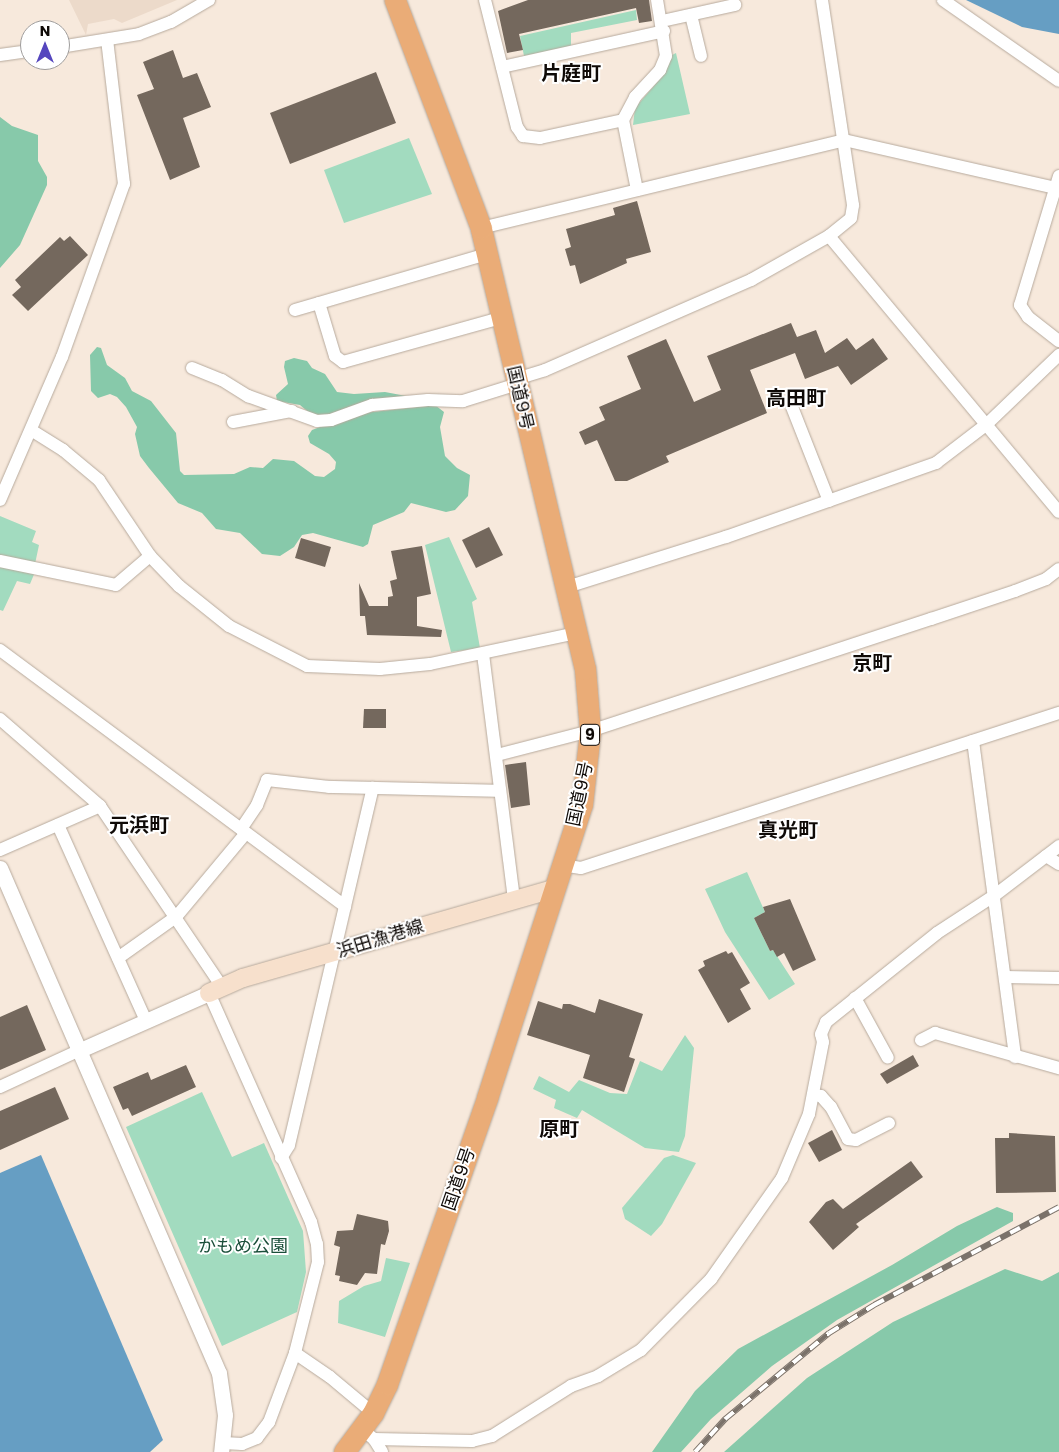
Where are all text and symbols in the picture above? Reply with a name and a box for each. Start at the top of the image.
north arrow [20,20,70,70]
text: N [40,21,50,41]
district label: 片庭町 [541,61,601,85]
street label: 国道9号 [502,364,538,432]
district label: 高田町 [766,386,826,410]
district label: 京町 [852,651,892,675]
road number: 9 [580,722,600,748]
street label: 国道9号 [563,760,597,828]
district label: 元浜町 [109,813,169,837]
district label: 真光町 [758,818,818,842]
street label: 浜田漁港線 [334,916,426,962]
district label: 原町 [539,1117,579,1141]
street label: 国道9号 [438,1145,480,1213]
park label: かもめ公園 [198,1235,288,1257]

